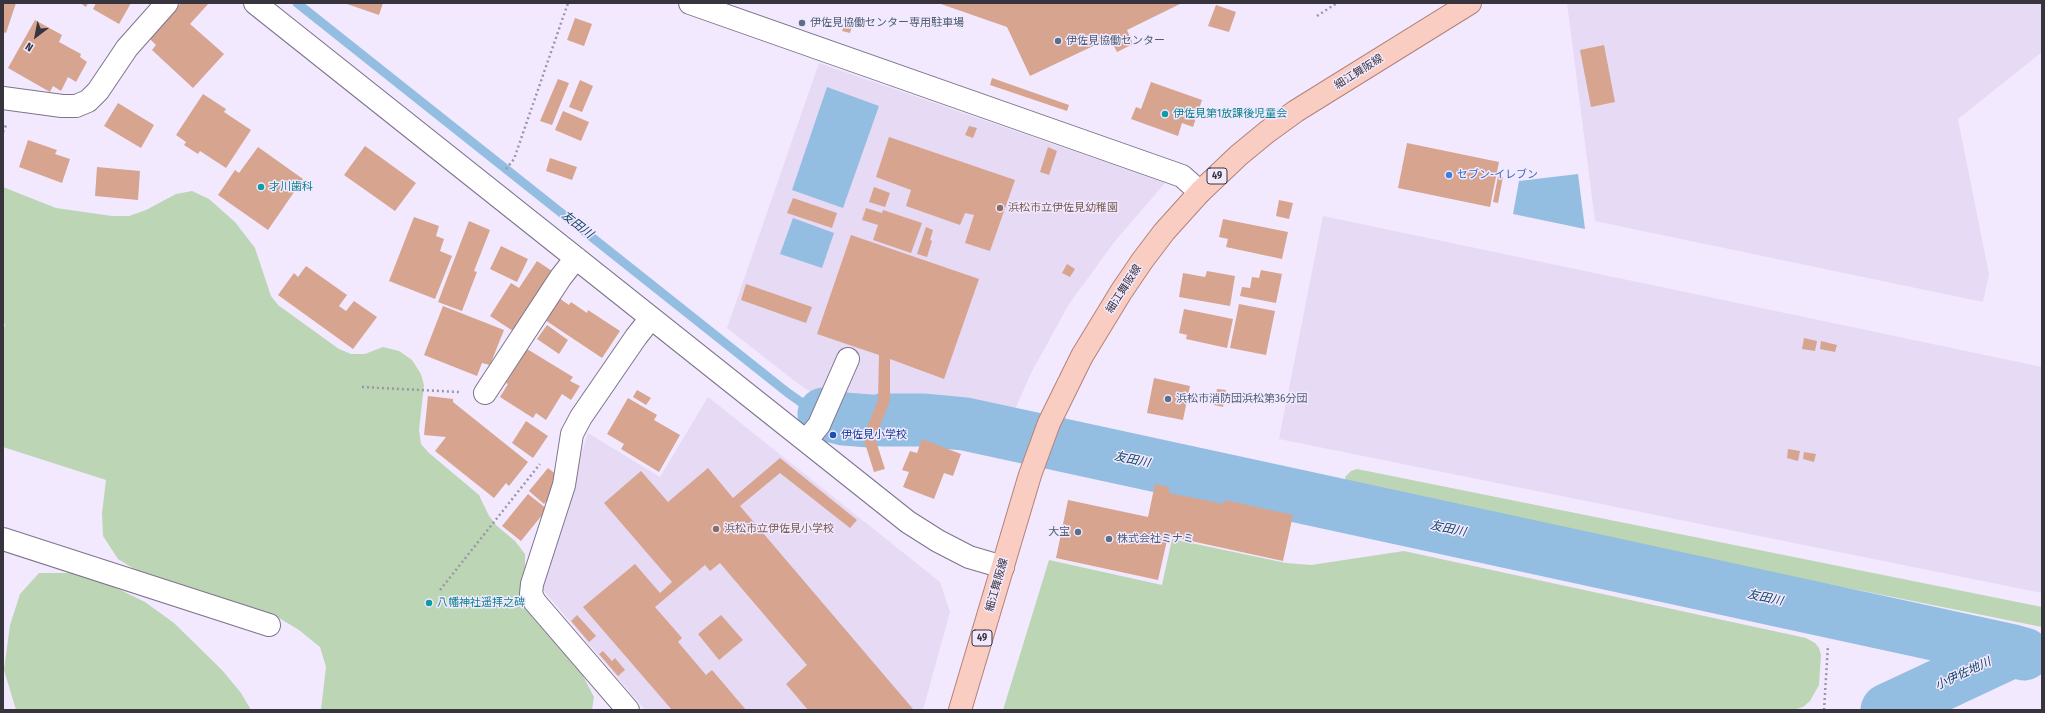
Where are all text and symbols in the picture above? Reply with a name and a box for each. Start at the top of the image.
north arrow [16,16,56,56]
place label: 伊佐見協働センター専用駐車場 [810,16,964,30]
marker: 伊佐見協働センター専用駐車場 [797,18,807,28]
place label: 伊佐見協働センター [1066,34,1165,48]
marker: 伊佐見協働センター [1053,36,1063,46]
text: N [23,39,36,54]
street label: 細江舞阪線 [1332,52,1386,92]
place label: 伊佐見第1放課後児童会 [1173,107,1287,121]
marker: 伊佐見第1放課後児童会 [1160,109,1170,119]
road number: 49 [1207,168,1227,184]
place label: セブン-イレブン [1457,168,1538,182]
marker: セブン-イレブン [1444,170,1454,180]
place label: 才川歯科 [269,180,313,194]
marker: 才川歯科 [256,182,266,192]
place label: 浜松市立伊佐見幼稚園 [1008,201,1118,215]
marker: 浜松市立伊佐見幼稚園 [995,203,1005,213]
water label: 友田川 [558,208,596,242]
street label: 細江舞阪線 [1103,262,1145,316]
place label: 浜松市消防団浜松第36分団 [1176,392,1307,406]
marker: 浜松市消防団浜松第36分団 [1163,394,1173,404]
place label: 伊佐見小学校 [841,428,907,442]
marker: 伊佐見小学校 [828,430,838,440]
water label: 友田川 [1113,449,1151,471]
water label: 友田川 [1429,518,1467,540]
place label: 浜松市立伊佐見小学校 [724,522,834,536]
marker: 浜松市立伊佐見小学校 [711,524,721,534]
place label: 大宝 [1048,525,1070,539]
marker: 大宝 [1073,527,1083,537]
place label: 株式会社ミナミ [1117,532,1194,546]
marker: 株式会社ミナミ [1104,534,1114,544]
street label: 細江舞阪線 [983,557,1011,613]
water label: 友田川 [1746,587,1784,609]
place label: 八幡神社遥拝之碑 [437,596,525,610]
marker: 八幡神社遥拝之碑 [424,598,434,608]
road number: 49 [972,630,992,646]
water label: 小伊佐地川 [1933,655,1993,693]

